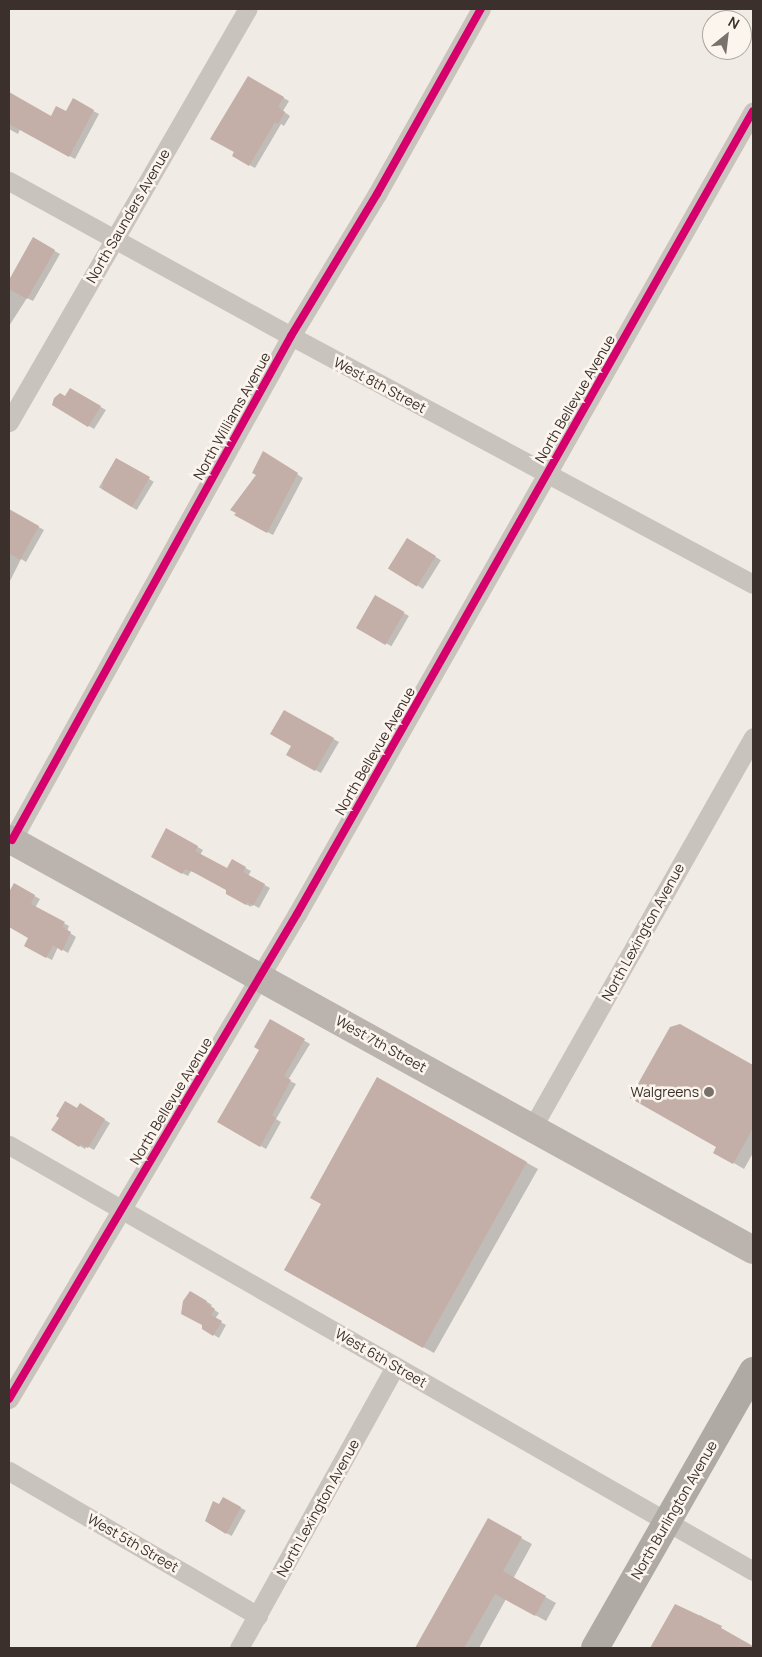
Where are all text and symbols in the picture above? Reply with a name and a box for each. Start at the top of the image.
north arrow [702,10,752,60]
text: N [725,12,743,33]
street label: North Saunders Avenue [83,146,173,286]
street label: North Bellevue Avenue [531,332,619,466]
street label: North Williams Avenue [190,349,274,483]
street label: West 8th Street [331,354,429,416]
street label: North Bellevue Avenue [331,684,419,818]
street label: North Lexington Avenue [598,860,688,1004]
street label: West 7th Street [333,1012,429,1076]
street label: North Bellevue Avenue [126,1034,216,1168]
place label: Walgreens [630,1084,699,1100]
marker: Walgreens [703,1086,715,1098]
street label: West 6th Street [332,1325,430,1391]
street label: North Lexington Avenue [273,1436,363,1580]
street label: North Burlington Avenue [627,1438,721,1582]
street label: West 5th Street [85,1510,181,1576]

